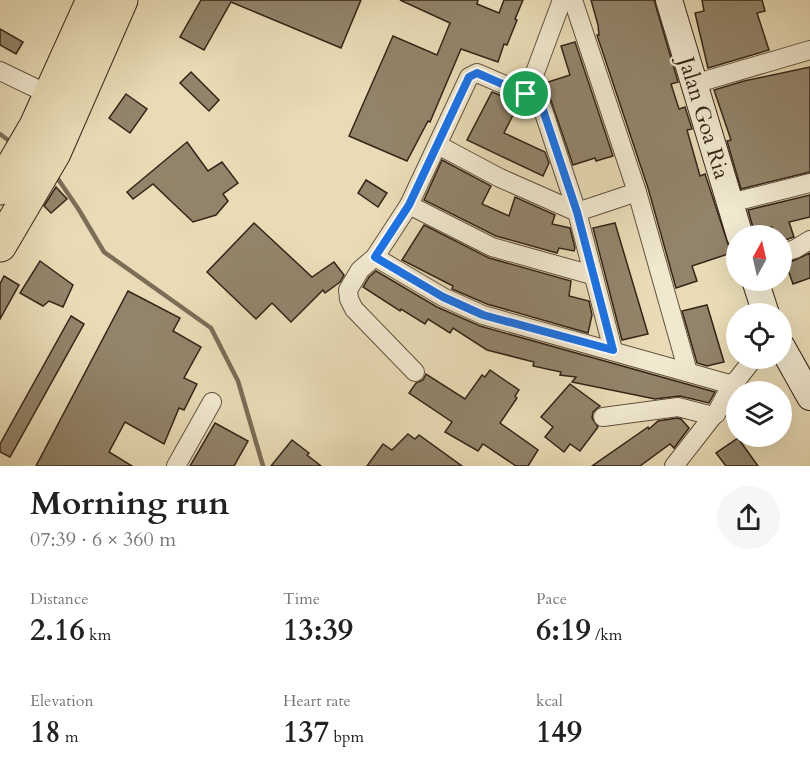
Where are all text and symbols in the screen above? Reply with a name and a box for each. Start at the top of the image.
street label: Jalan Goa Ria [670,50,737,183]
pin [500,68,551,119]
icon: arrive [509,77,542,110]
north arrow [726,225,792,291]
map controls [726,225,792,447]
button: locate [726,303,792,369]
button: layers [726,381,792,447]
text: Morning run [30,481,230,526]
button: share [717,486,780,549]
text: 07:39 · 6 × 360 m [30,526,176,553]
text: Distance [30,588,88,610]
text: Time [283,588,320,610]
text: Pace [536,588,567,610]
text: 2.16 [30,610,85,651]
text: 13:39 [283,610,353,651]
text: 6:19 [536,610,591,651]
text: km [85,624,111,646]
text: /km [591,624,622,646]
text: Elevation [30,690,94,712]
text: Heart rate [283,690,351,712]
text: kcal [536,690,563,712]
text: 18 [30,712,61,753]
text: 137 [283,712,329,753]
text: 149 [536,712,582,753]
text: m [61,726,79,748]
text: bpm [329,726,364,748]

